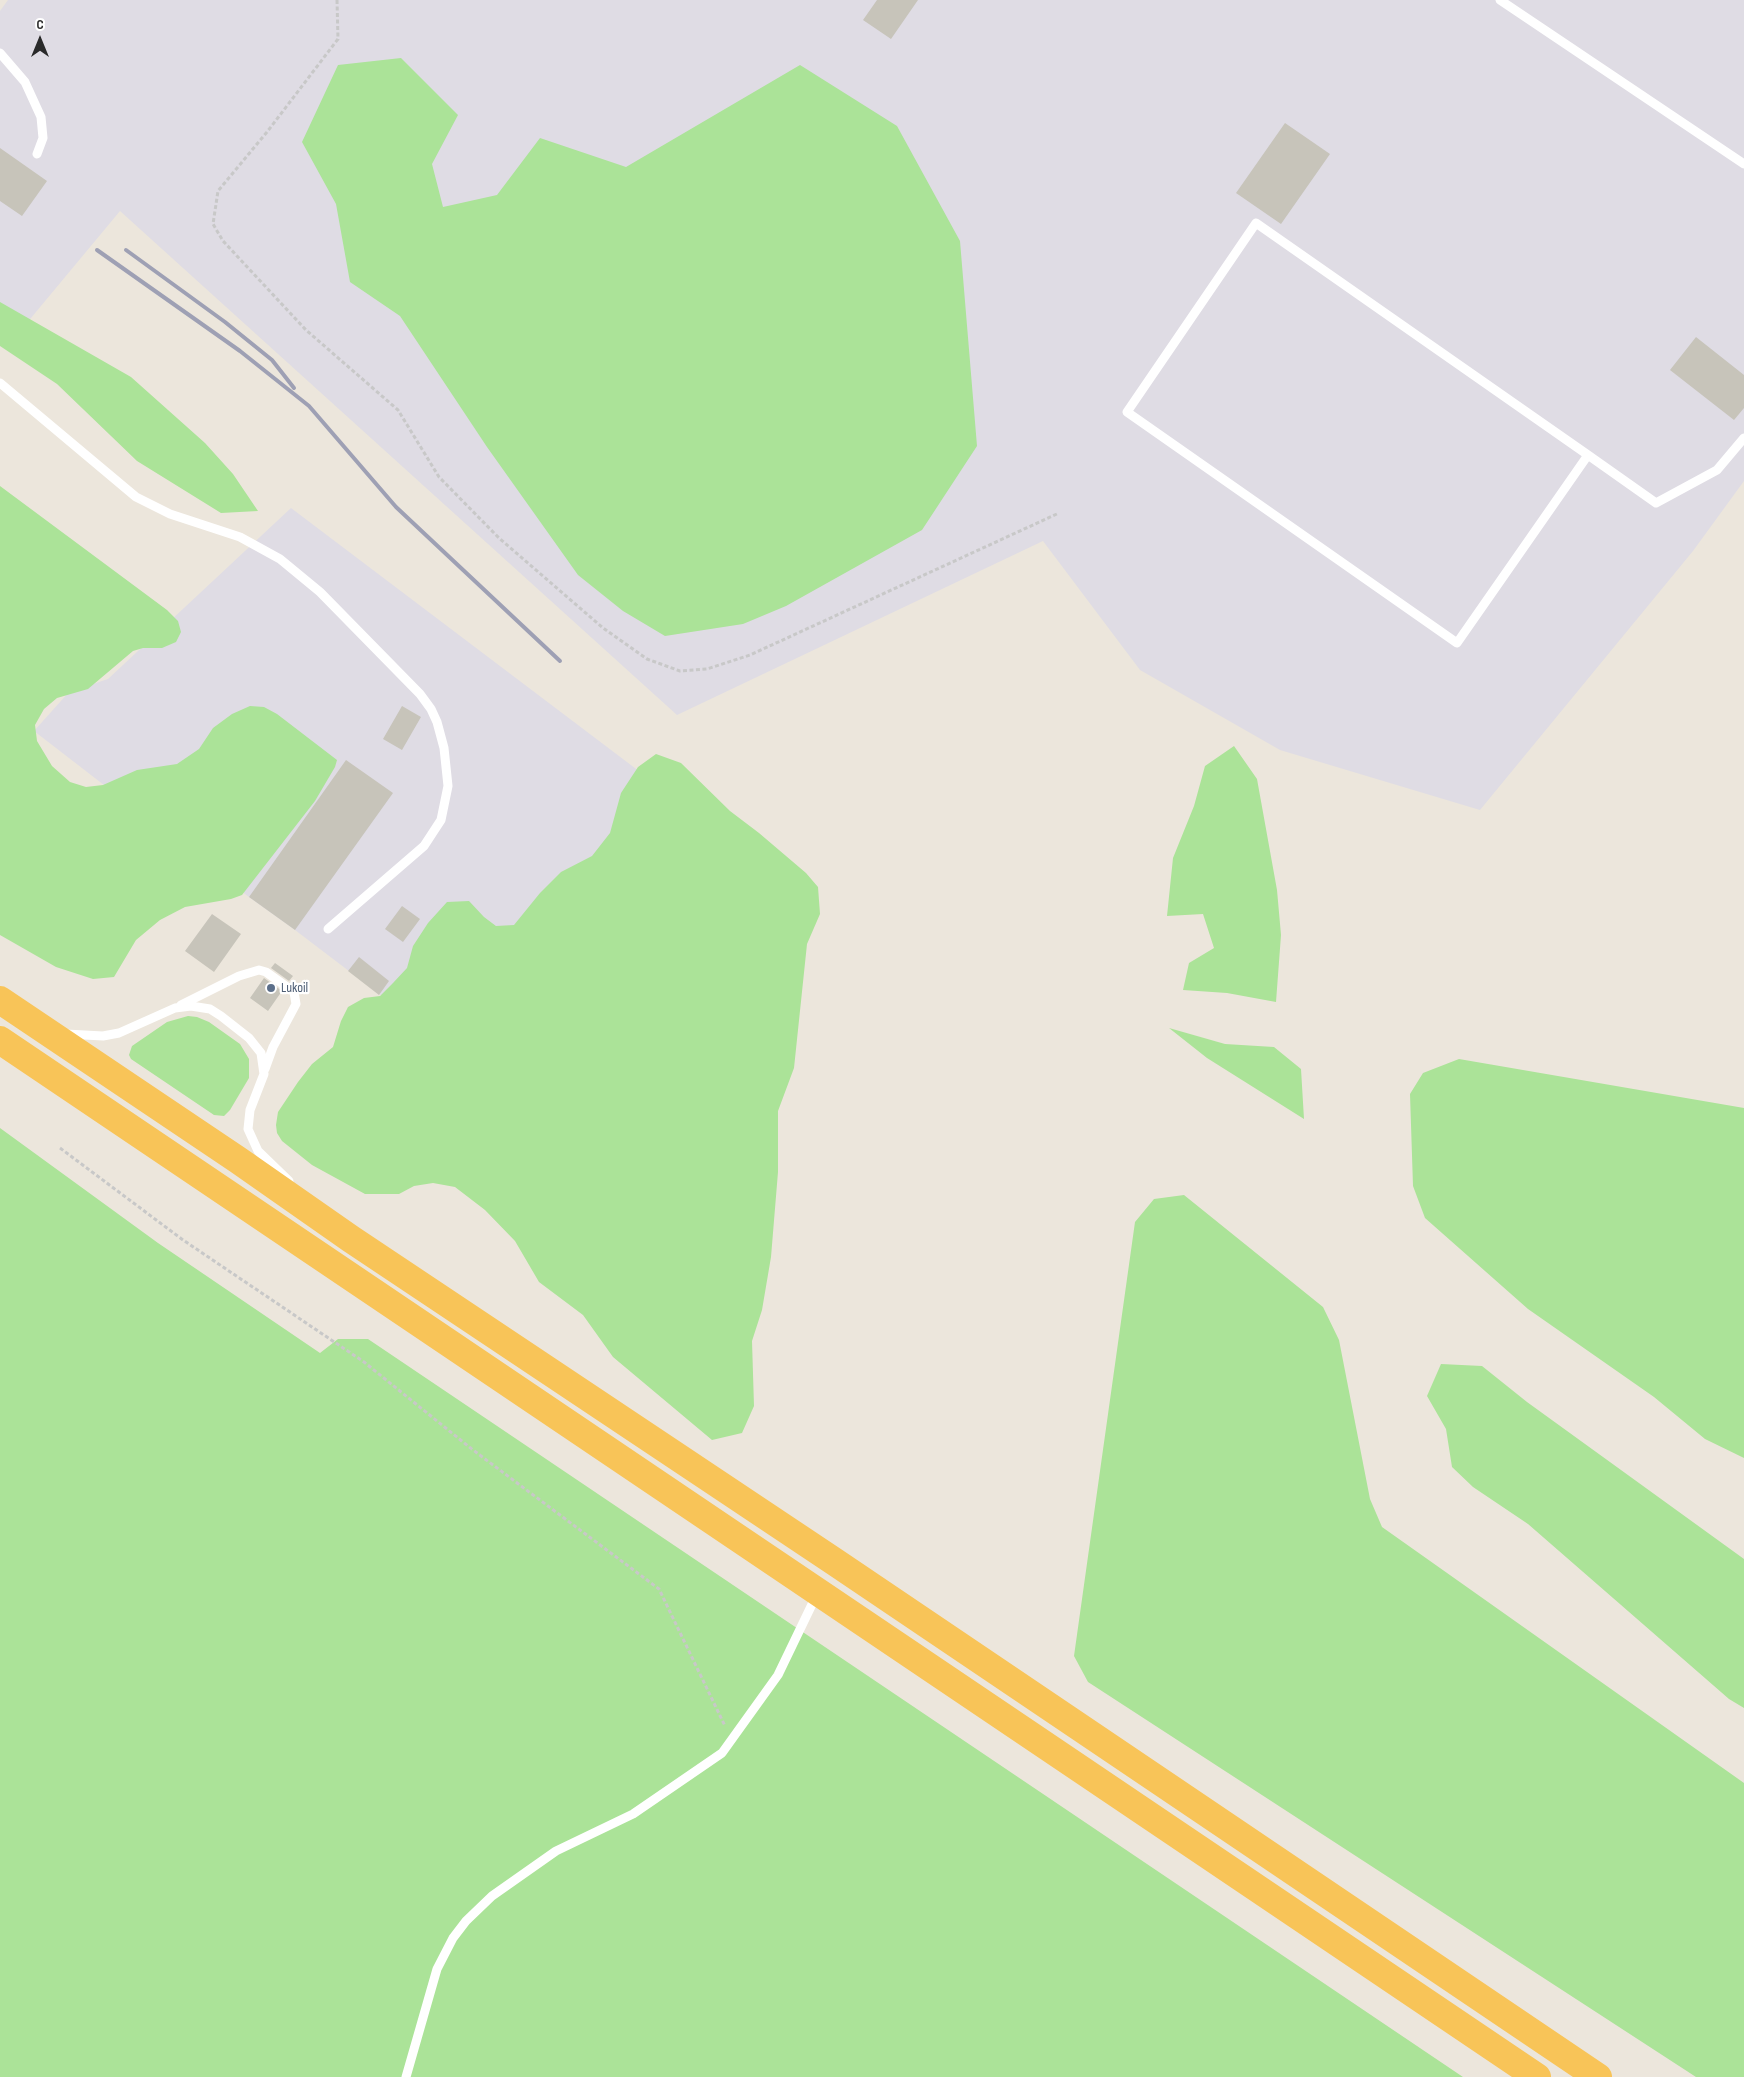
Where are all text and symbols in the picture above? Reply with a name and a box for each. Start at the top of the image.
north arrow [15,15,65,65]
text: С [36,16,44,33]
place label: Lukoil [281,980,308,996]
marker: Lukoil [265,982,277,994]

